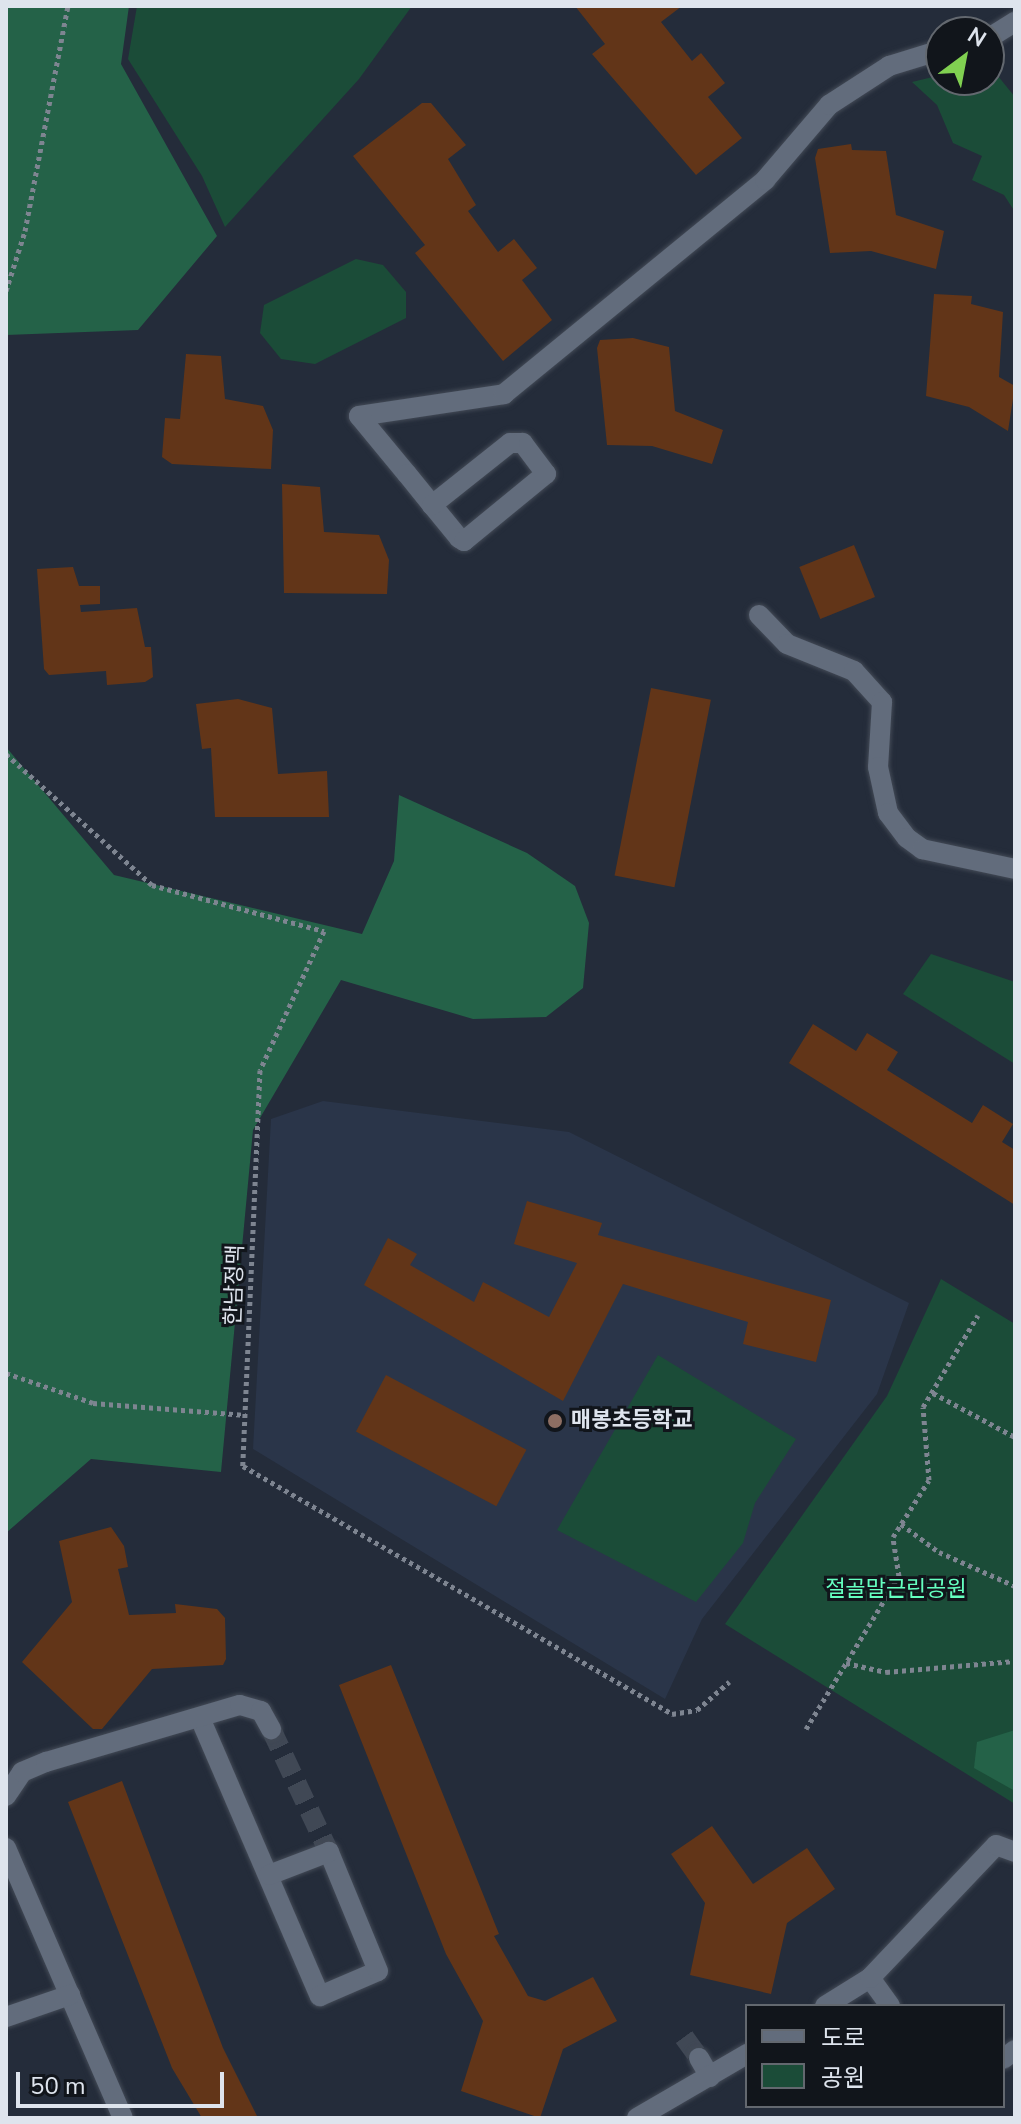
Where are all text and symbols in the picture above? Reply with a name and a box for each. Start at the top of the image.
north arrow [925,16,1005,96]
text: N [962,20,992,54]
street label: 한남정맥 [220,1244,250,1326]
place label: 매봉초등학교 [571,1408,692,1434]
marker: 매봉초등학교 [546,1412,564,1430]
park label: 절골말근린공원 [825,1577,967,1603]
legend [745,2004,1005,2108]
text: 도로 [821,2022,865,2054]
scale bar [20,2056,228,2106]
text: 공원 [821,2062,865,2094]
text: 50 m [30,2070,86,2102]

